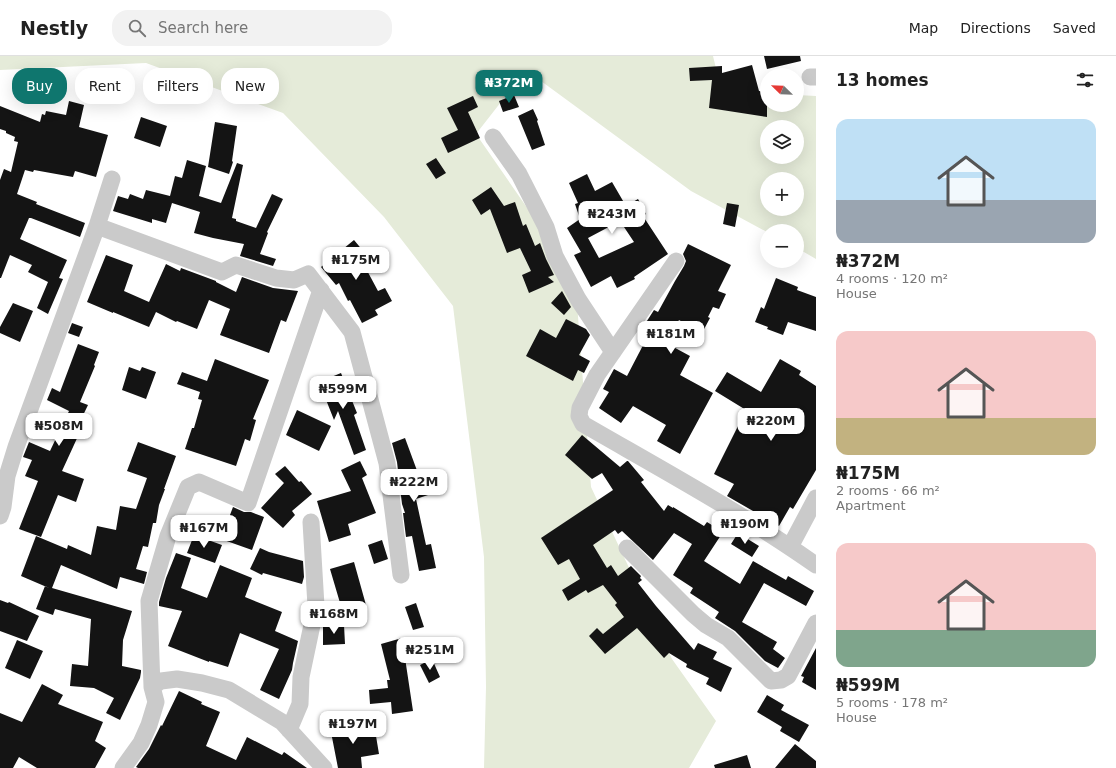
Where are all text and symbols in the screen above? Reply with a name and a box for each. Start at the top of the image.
search box [112,10,392,46]
text: Nestly [20,17,88,39]
icon: search [126,17,148,39]
text: Search here [158,19,248,37]
text: Map [909,20,938,36]
text: Directions [960,20,1031,36]
text: Saved [1053,20,1096,36]
chip: Buy [12,68,67,104]
chip: Rent [75,68,135,104]
chip: Filters [143,68,213,104]
chip: New [221,68,279,104]
north arrow [760,68,804,112]
map controls [760,68,804,268]
icon: filters [1074,69,1096,91]
pin: ₦372M [481,70,537,104]
text: 13 homes [836,70,929,90]
text: ₦372M [484,75,534,90]
button: layers [760,120,804,164]
icon: home [930,145,1002,217]
button: + [760,172,804,216]
pin: ₦243M [584,201,640,235]
text: ₦243M [587,206,637,221]
button: − [760,224,804,268]
pin: ₦175M [328,247,384,281]
text: ₦372M [836,251,900,271]
text: ₦175M [331,252,381,267]
text: 4 rooms · 120 m² [836,271,948,286]
text: House [836,286,877,301]
pin: ₦181M [643,321,699,355]
text: ₦181M [646,326,696,341]
icon: home [930,357,1002,429]
pin: ₦599M [315,376,371,410]
text: ₦599M [318,381,368,396]
pin: ₦220M [743,408,799,442]
pin: ₦508M [31,413,87,447]
text: ₦220M [746,413,796,428]
text: ₦508M [34,418,84,433]
text: ₦175M [836,463,900,483]
pin: ₦222M [386,469,442,503]
text: ₦222M [389,474,439,489]
text: 2 rooms · 66 m² [836,483,940,498]
text: Apartment [836,498,906,513]
pin: ₦190M [717,511,773,545]
pin: ₦167M [176,515,232,549]
text: ₦190M [720,516,770,531]
text: ₦167M [179,520,229,535]
icon: home [930,569,1002,641]
pin: ₦168M [306,601,362,635]
text: ₦168M [309,606,359,621]
pin: ₦251M [402,637,458,671]
text: ₦251M [405,642,455,657]
text: ₦599M [836,675,900,695]
text: 5 rooms · 178 m² [836,695,948,710]
text: House [836,710,877,725]
pin: ₦197M [325,711,381,745]
text: ₦197M [328,716,378,731]

